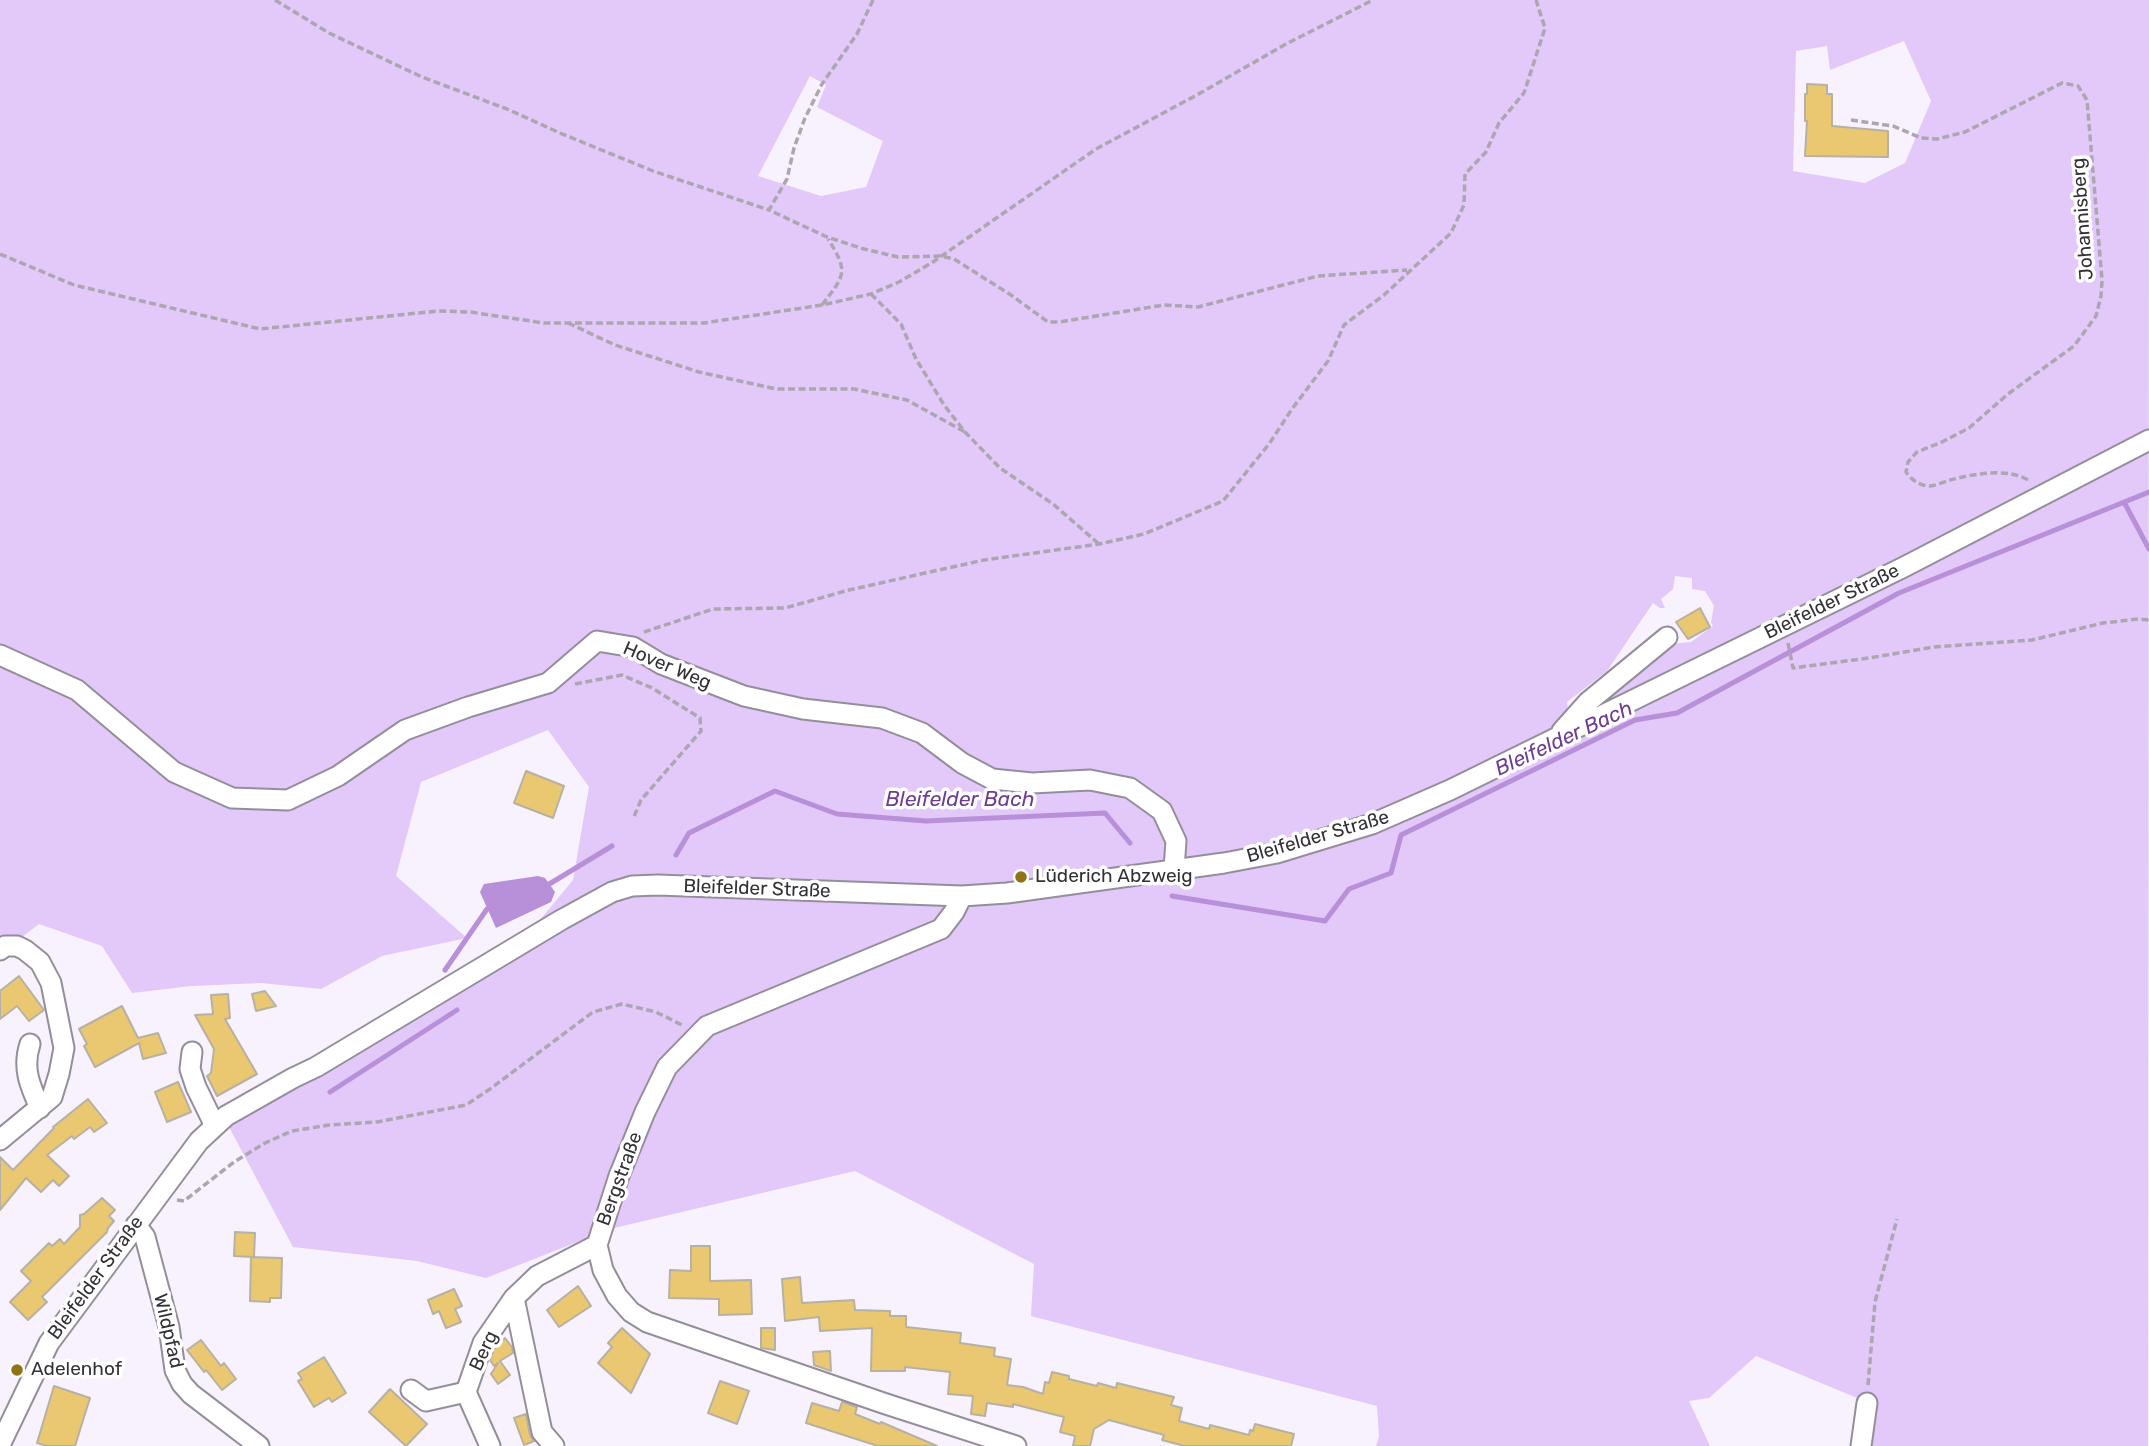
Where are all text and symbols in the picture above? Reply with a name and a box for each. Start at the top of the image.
street label: Johannisberg [2067,157,2099,281]
street label: Bleifelder Straße [1761,559,1903,645]
street label: Hover Weg [619,637,715,695]
water label: Bleifelder Bach [1491,696,1637,782]
water label: Bleifelder Bach [886,787,1034,813]
street label: Bleifelder Straße [1244,806,1392,868]
place label: Lüderich Abzweig [1035,866,1192,888]
marker: Lüderich Abzweig [1013,869,1029,885]
street label: Bleifelder Straße [683,875,831,903]
street label: Bergstraße [592,1129,648,1229]
street label: Bleifelder Straße [43,1212,149,1344]
street label: Wildpfad [148,1291,188,1371]
street label: Berg [465,1327,503,1375]
place label: Adelenhof [31,1359,122,1381]
marker: Adelenhof [9,1362,25,1378]

